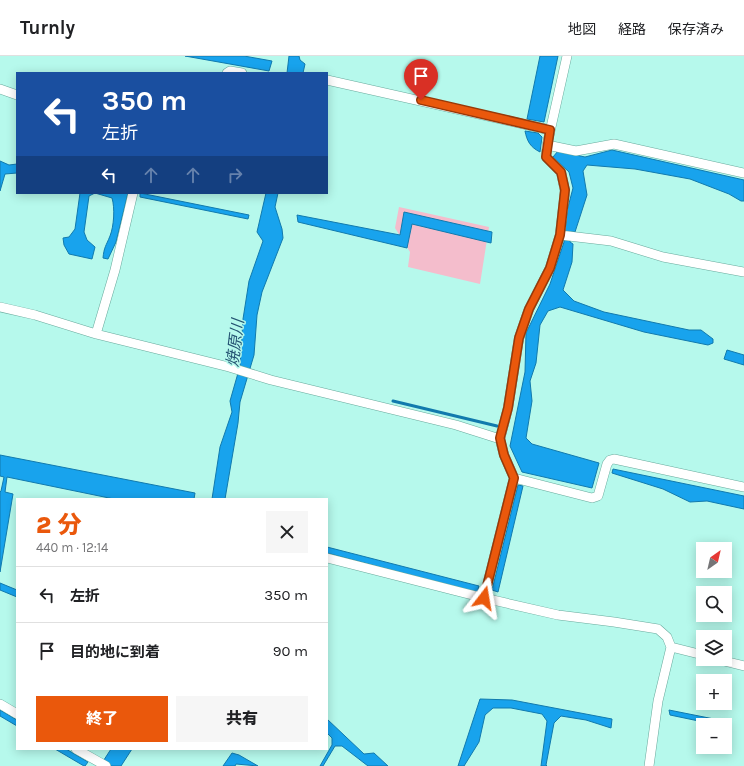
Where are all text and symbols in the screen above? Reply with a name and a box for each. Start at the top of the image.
text: Turnly [20,17,75,39]
text: 地図 [568,21,596,38]
text: 経路 [618,21,646,38]
text: 保存済み [668,21,724,38]
pin [404,59,438,100]
icon: arrive [410,65,432,87]
text: 350 m [102,84,187,117]
icon: left [36,88,88,140]
text: 左折 [102,122,138,144]
icon: left [98,164,120,186]
icon: ahead [140,164,162,186]
icon: ahead [182,164,204,186]
icon: right [224,164,246,186]
water label: 焼原川 [223,316,248,368]
text: 2 分 [36,511,82,539]
button: close [266,511,308,553]
text: 440 m · 12:14 [36,540,108,555]
north arrow [696,542,732,578]
map controls [696,542,732,754]
position arrow [463,577,505,619]
icon: left [36,584,58,606]
text: 350 m [264,586,308,604]
button: search [696,586,732,622]
text: 左折 [70,587,100,605]
button: layers [696,630,732,666]
icon: arrive [36,640,58,662]
text: 90 m [273,642,308,660]
text: 目的地に到着 [70,643,160,661]
button: + [696,674,732,710]
button: 終了 [36,696,168,742]
button: 共有 [176,696,308,742]
button: − [696,718,732,754]

